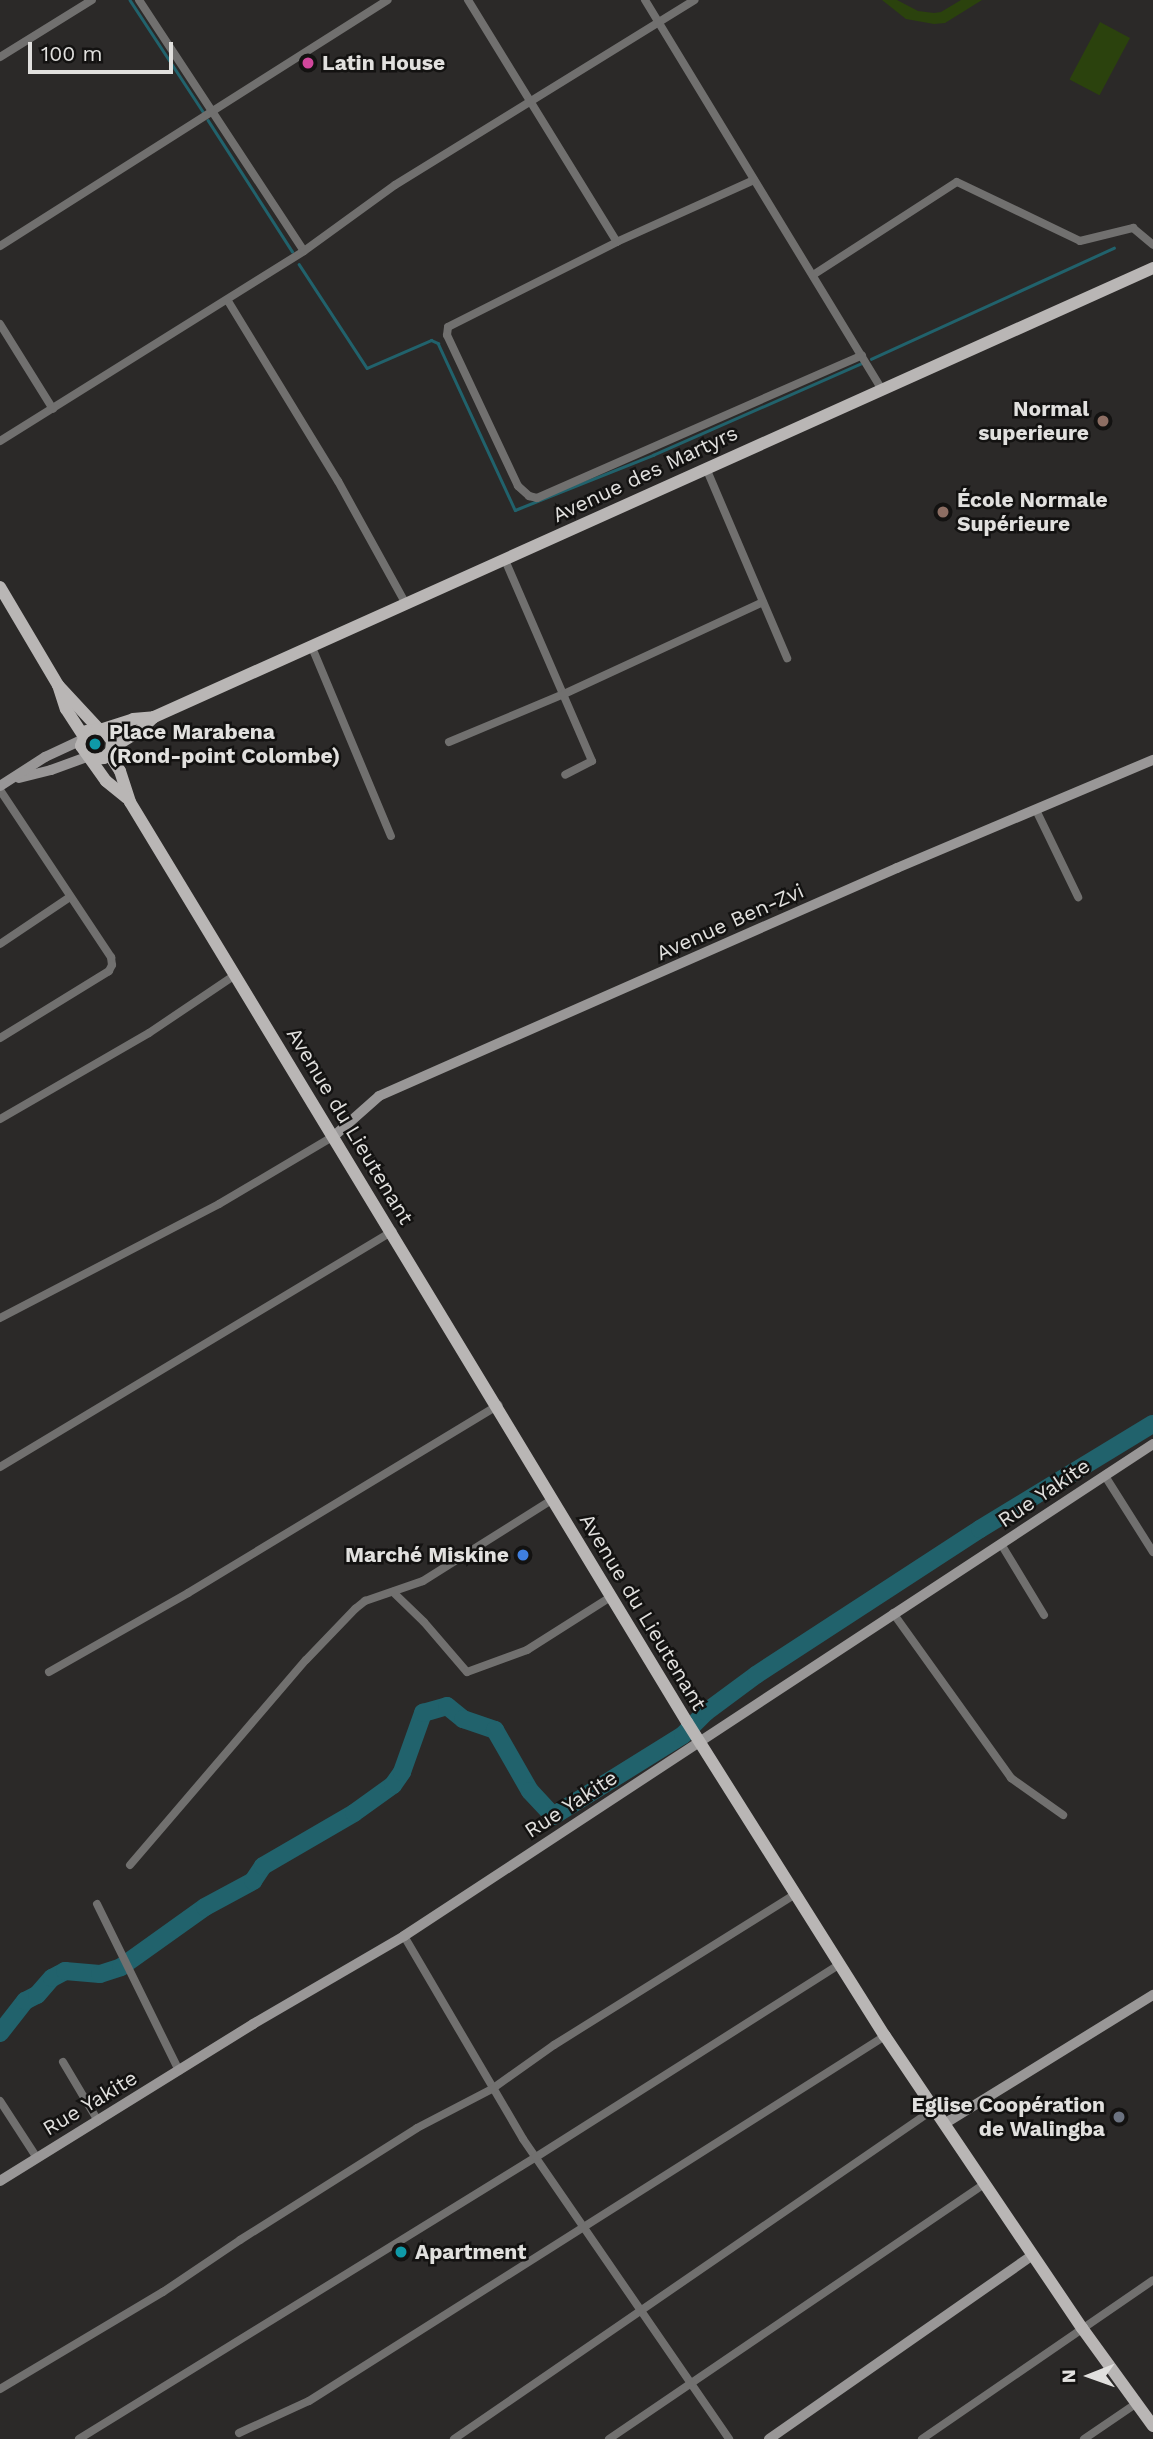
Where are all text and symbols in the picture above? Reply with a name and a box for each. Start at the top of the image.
scale bar [32,28,177,72]
text: 100 m [41,41,103,66]
place label: Latin House [322,50,445,76]
marker: Latin House [300,55,316,71]
place label: Normal superieure [978,396,1089,446]
marker: Normal superieure [1095,413,1111,429]
street label: Avenue des Martyrs [548,420,742,528]
place label: École Normale Supérieure [957,487,1108,537]
marker: École Normale Supérieure [935,504,951,520]
place label: Place Marabena (Rond-point Colombe) [109,719,340,769]
marker: Place Marabena (Rond-point Colombe) [87,736,103,752]
street label: Avenue Ben-Zvi [652,878,808,966]
street label: Avenue du Lieutenant [281,1023,419,1229]
street label: Rue Yakite [993,1453,1095,1533]
street label: Avenue du Lieutenant [574,1509,712,1715]
place label: Marché Miskine [345,1542,509,1568]
marker: Marché Miskine [515,1547,531,1563]
street label: Rue Yakite [519,1764,623,1844]
street label: Rue Yakite [38,2065,142,2141]
place label: Eglise Coopération de Walingba [911,2092,1105,2142]
marker: Eglise Coopération de Walingba [1111,2109,1127,2125]
place label: Apartment [415,2239,526,2265]
marker: Apartment [393,2244,409,2260]
north arrow [1055,2341,1125,2411]
text: N [1057,2369,1080,2384]

